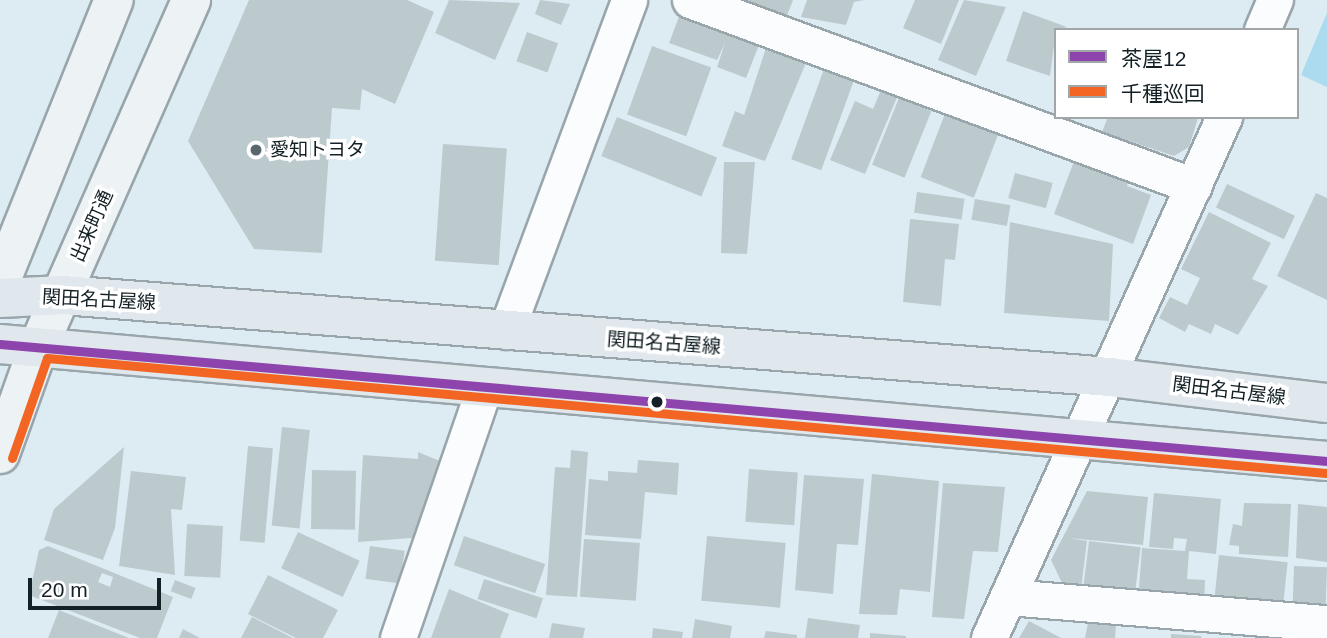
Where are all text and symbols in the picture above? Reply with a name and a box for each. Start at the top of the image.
legend [1054,28,1299,119]
text: 茶屋12 [1121,47,1186,70]
text: 千種巡回 [1121,82,1205,105]
place label: 愛知トヨタ [270,139,365,161]
marker: 愛知トヨタ [248,142,264,158]
street label: 出来町通 [66,187,118,265]
street label: 関田名古屋線 [41,286,157,314]
street label: 関田名古屋線 [606,328,722,358]
street label: 関田名古屋線 [1171,373,1287,409]
unlabelled marker [650,395,664,409]
scale bar [32,564,164,608]
text: 20 m [41,578,88,601]

